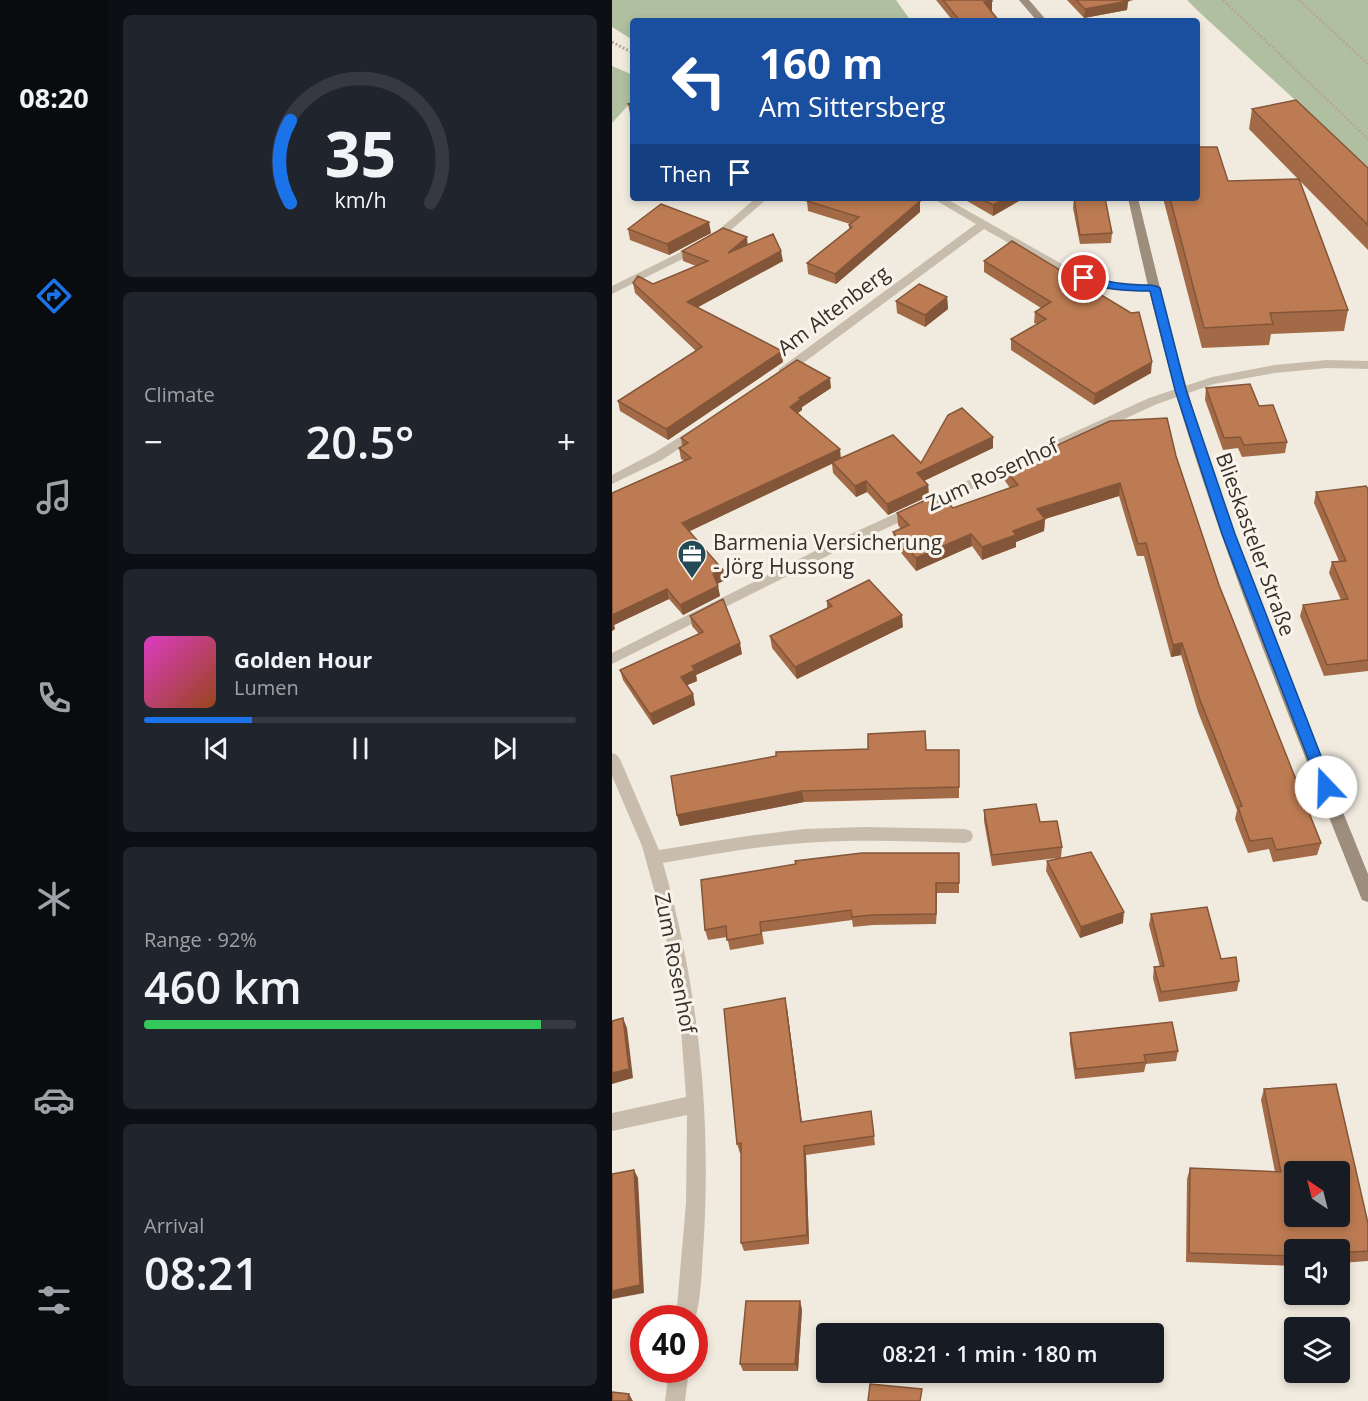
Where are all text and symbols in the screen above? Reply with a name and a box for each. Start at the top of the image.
text: 160 m [759,34,883,91]
icon: left [660,42,738,120]
text: 08:20 [19,79,89,116]
text: Am Sittersberg [759,88,945,125]
text: 35 [324,110,396,195]
icon: arrive [723,156,756,189]
text: Then [660,158,711,188]
text: km/h [334,185,386,214]
pin [1058,252,1109,303]
street label: Am Altenberg [771,259,895,361]
icon: arrive [1067,261,1100,294]
icon: directions [33,275,75,317]
text: Climate [144,381,215,408]
text: 20.5° [306,411,414,472]
text: − [144,419,163,464]
text: + [557,419,576,464]
street label: Zum Rosenhof [921,430,1064,517]
street label: Blieskasteler Straße [1210,448,1302,640]
icon: music [33,476,75,518]
place label: Barmenia Versicherung - Jörg Hussong [713,528,942,580]
office icon: Barmenia Versicherung - Jörg Hussong [676,538,708,580]
text: Golden Hour [234,644,372,674]
text: Lumen [234,674,299,701]
icon: phone [33,677,75,719]
icon: previous [200,732,233,765]
icon: pause [344,732,377,765]
icon: next [488,732,521,765]
position arrow [1294,755,1358,819]
icon: climate [33,878,75,920]
street label: Zum Rosenhof [649,890,704,1038]
text: Range · 92% [144,926,257,953]
text: 460 km [144,956,302,1017]
icon: car [33,1079,75,1121]
north arrow [1284,1161,1350,1227]
map controls [1284,1161,1350,1383]
text: Arrival [144,1212,204,1239]
button: sound [1284,1239,1350,1305]
text: 08:21 [144,1242,259,1303]
icon: filters [33,1279,75,1321]
speed limit sign: 40 [630,1305,708,1383]
button: layers [1284,1317,1350,1383]
text: 08:21 · 1 min · 180 m [882,1338,1098,1368]

